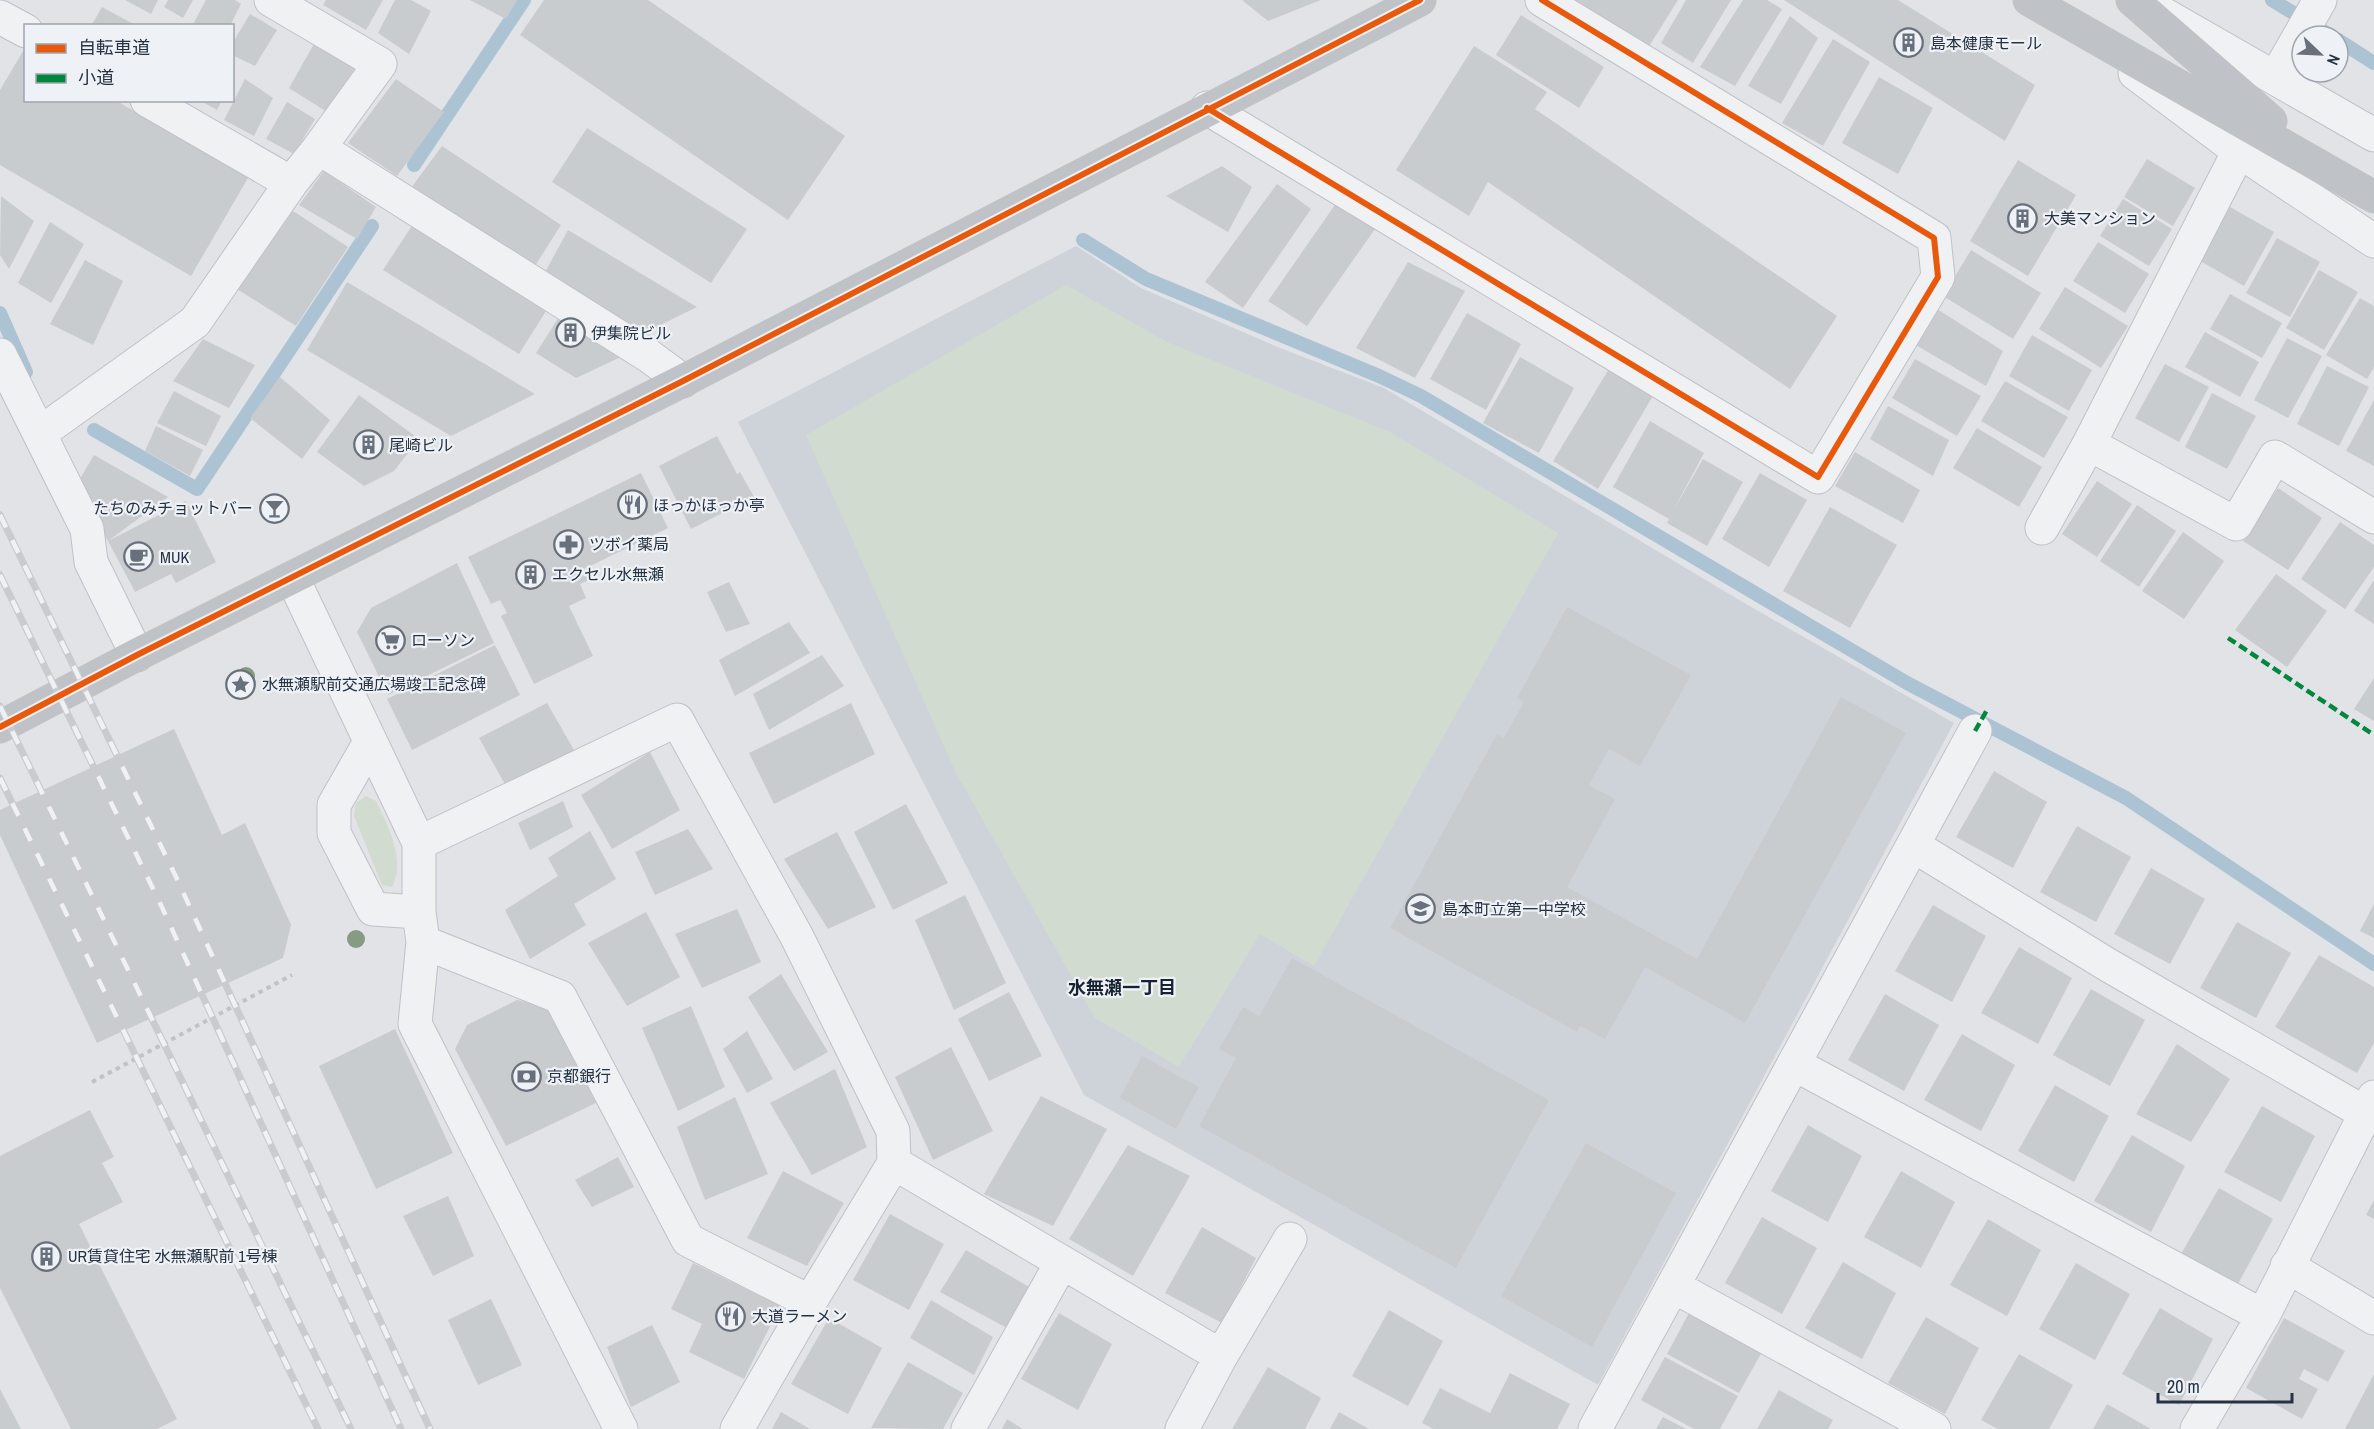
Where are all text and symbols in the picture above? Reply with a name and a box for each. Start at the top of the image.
legend [24,24,234,102]
north arrow [2290,24,2350,84]
building icon: 島本健康モール [1893,27,1925,59]
place label: 島本健康モール [1930,32,2042,54]
text: 自転車道 [78,35,150,60]
text: N [2322,51,2346,69]
text: 小道 [78,65,114,90]
building icon: 大美マンション [2007,202,2039,234]
place label: 大美マンション [2044,207,2156,229]
building icon: 伊集院ビル [554,317,586,349]
place label: 伊集院ビル [591,322,671,344]
building icon: 尾崎ビル [352,429,384,461]
place label: 尾崎ビル [389,434,453,456]
restaurant icon: ほっかほっか亭 [616,489,648,521]
bar icon: たちのみチョットバー [258,492,290,524]
place label: ほっかほっか亭 [653,494,765,516]
place label: たちのみチョットバー [93,497,253,519]
pharmacy icon: ツボイ薬局 [552,528,584,560]
place label: ツボイ薬局 [589,533,669,555]
cafe icon: MUK [123,541,155,573]
place label: MUK [160,546,189,568]
building icon: エクセル水無瀬 [515,558,547,590]
place label: エクセル水無瀬 [552,563,664,585]
supermarket icon: ローソン [374,624,406,656]
place label: ローソン [411,629,475,651]
place icon: 水無瀬駅前交通広場竣工記念碑 [225,668,257,700]
place label: 水無瀬駅前交通広場竣工記念碑 [262,673,486,695]
school or university icon: 島本町立第一中学校 [1405,893,1437,925]
place label: 島本町立第一中学校 [1442,898,1586,920]
district label: 水無瀬一丁目 [1068,975,1176,1000]
bank icon: 京都銀行 [510,1060,542,1092]
place label: 京都銀行 [547,1065,611,1087]
building icon: UR賃貸住宅 水無瀬駅前 1号棟 [31,1240,63,1272]
place label: UR賃貸住宅 水無瀬駅前 1号棟 [68,1245,278,1267]
restaurant icon: 大道ラーメン [715,1300,747,1332]
place label: 大道ラーメン [752,1305,847,1327]
scale bar [2158,1366,2292,1404]
text: 20 m [2167,1374,2200,1399]

